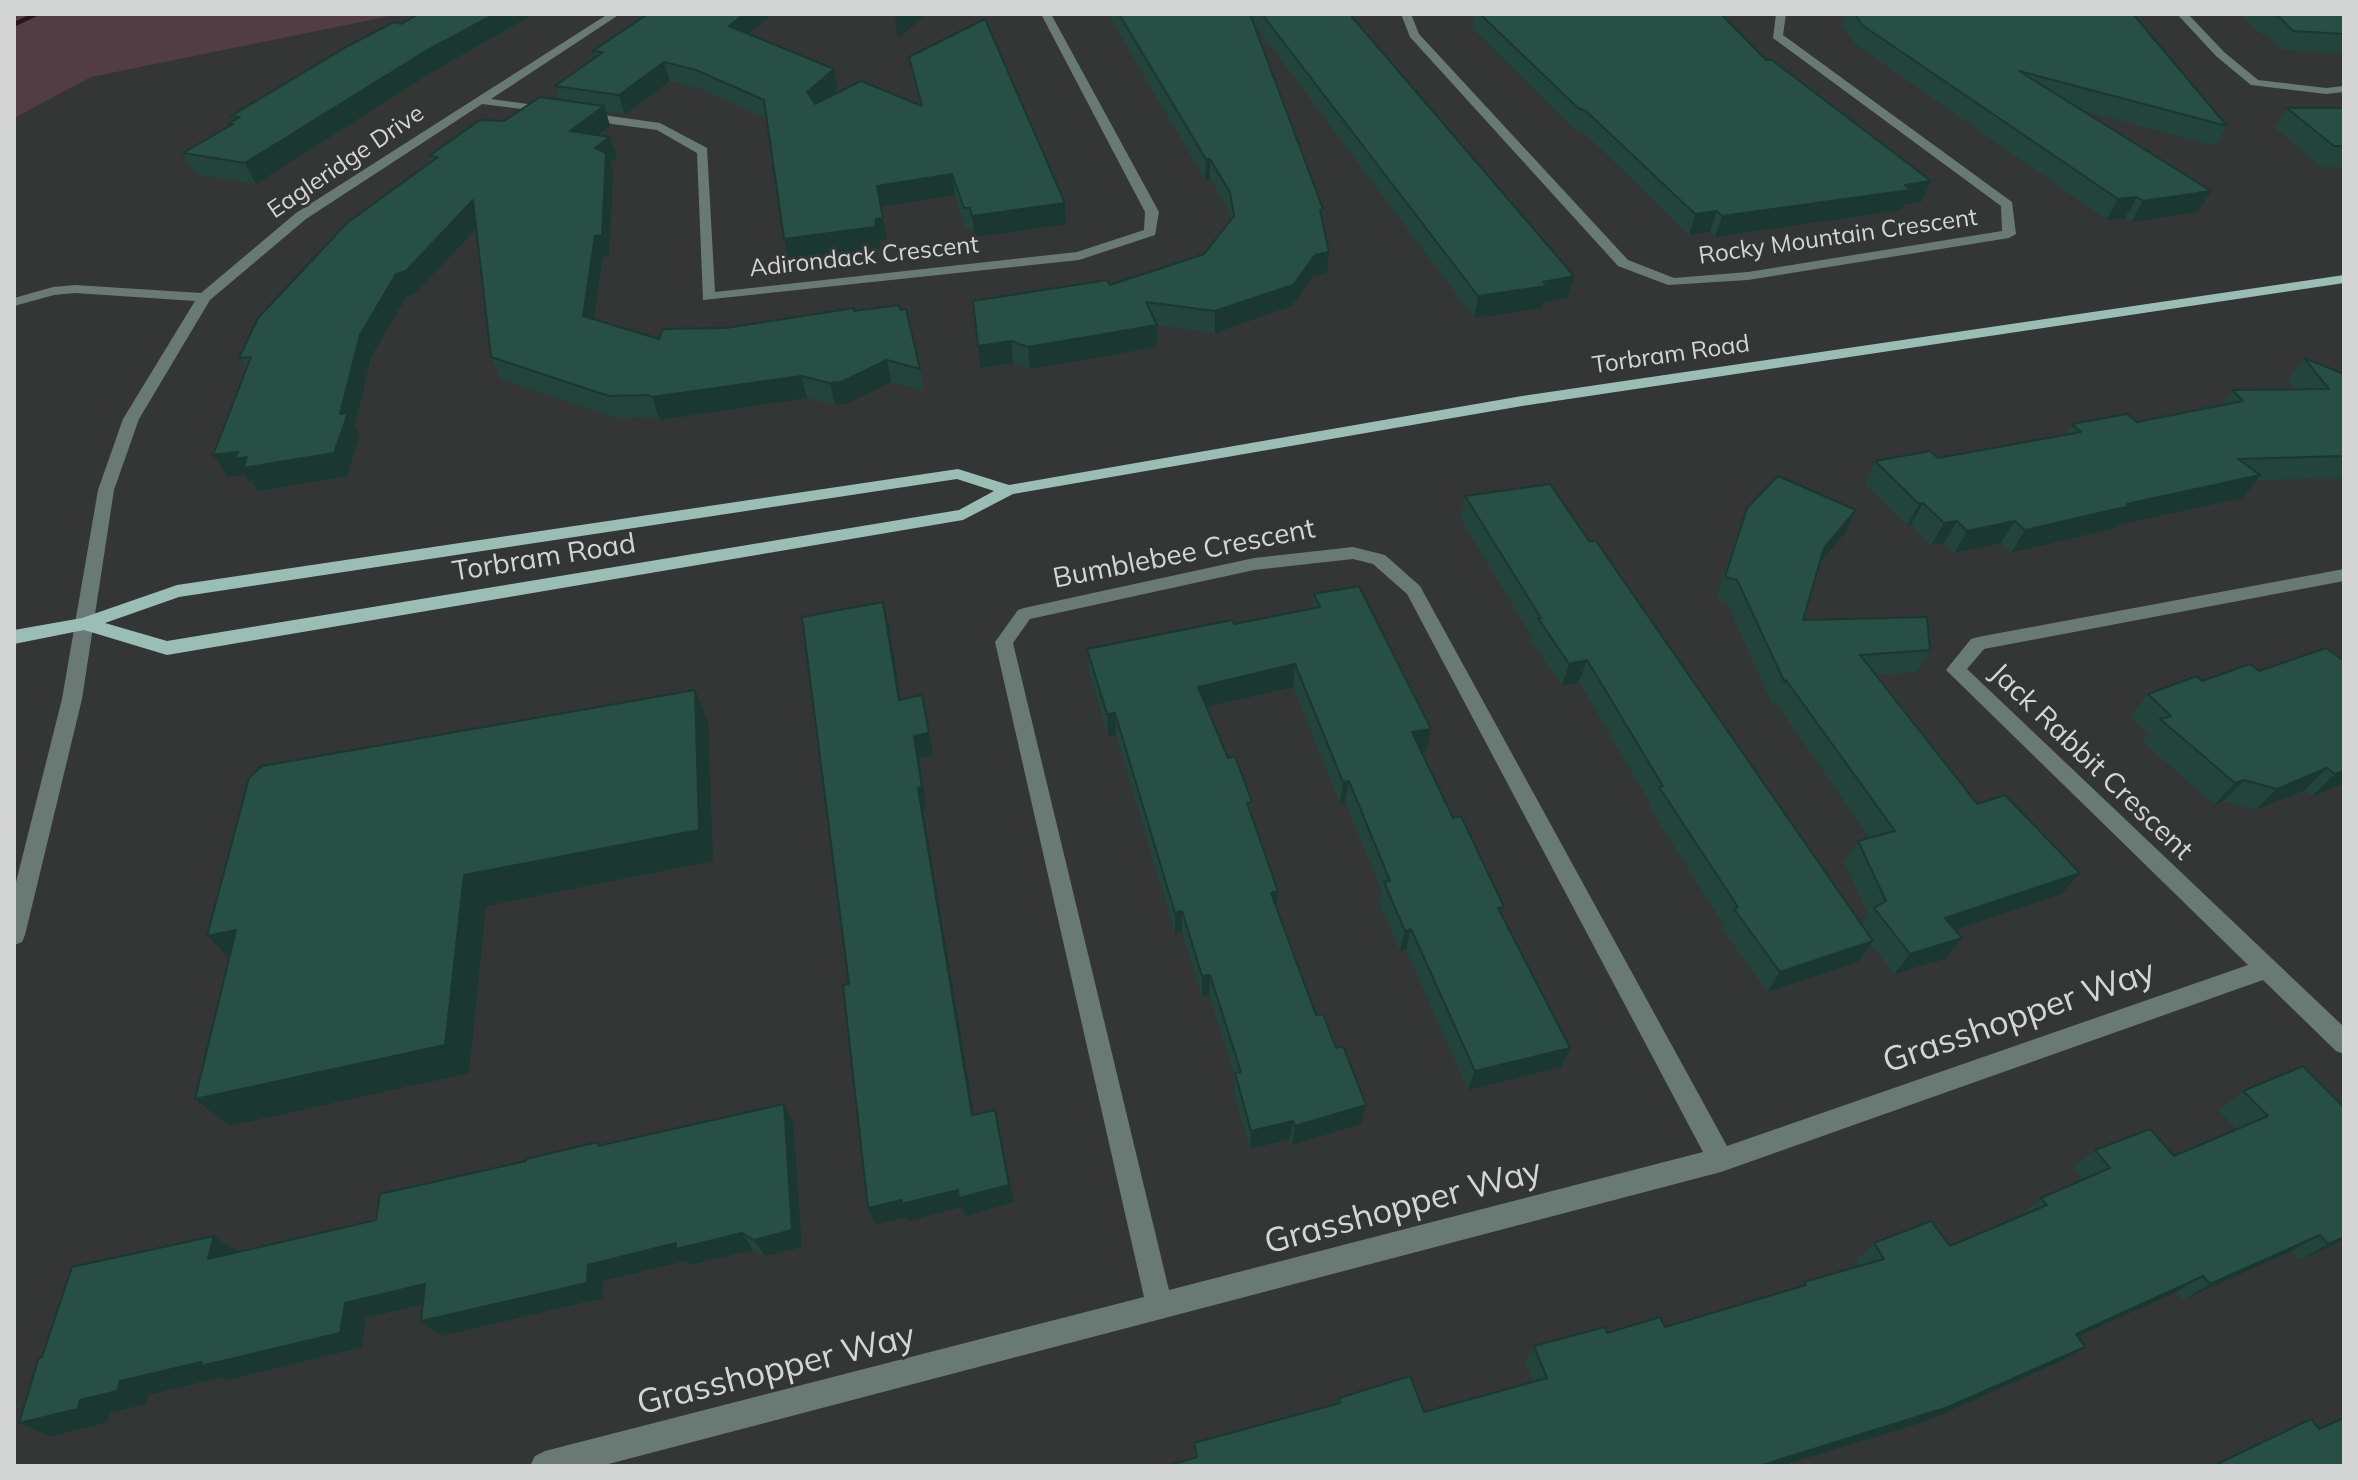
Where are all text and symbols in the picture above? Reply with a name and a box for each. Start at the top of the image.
street label: Eagleridge Drive [262,99,430,225]
street label: Rocky Mountain Crescent [1697,203,1979,271]
street label: Adirondack Crescent [748,231,980,283]
street label: Torbram Road [1590,330,1752,380]
street label: Bumblebee Crescent [1050,512,1318,596]
street label: Torbram Road [450,527,638,589]
street label: Jack Rabbit Crescent [1983,657,2199,867]
street label: Grasshopper Way [1878,951,2160,1083]
street label: Grasshopper Way [1260,1150,1546,1264]
street label: Grasshopper Way [633,1316,919,1424]

